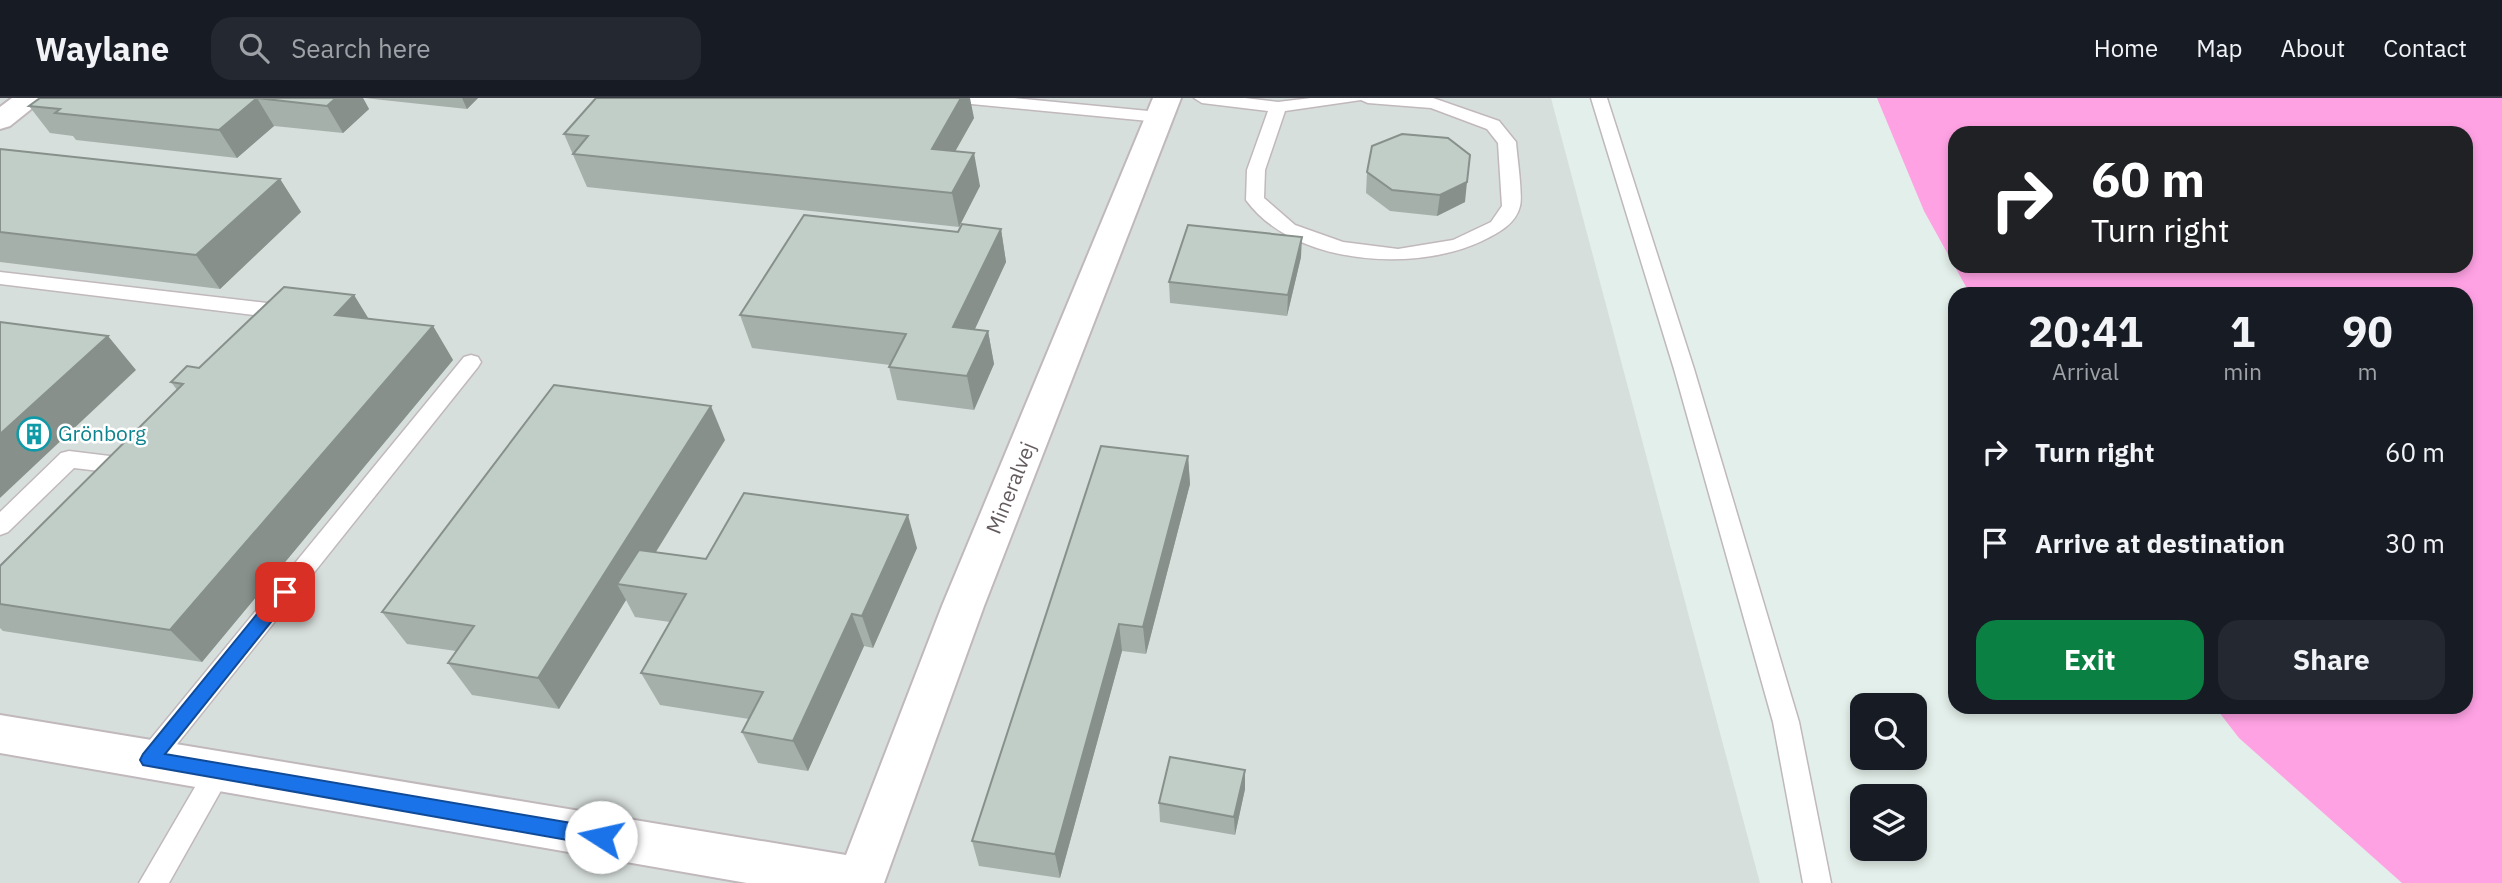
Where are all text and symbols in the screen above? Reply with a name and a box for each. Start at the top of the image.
search box [211,17,701,80]
text: Waylane [35,27,169,70]
icon: search [235,29,273,67]
text: Search here [291,31,431,65]
text: Home [2094,32,2158,64]
text: Map [2196,32,2242,64]
text: About [2280,32,2345,64]
text: Contact [2383,32,2467,64]
text: 60 m [2091,147,2205,210]
icon: right [1976,154,2067,245]
text: Turn right [2091,209,2229,251]
text: 20:41 [2028,304,2143,359]
text: 1 [2230,304,2255,359]
text: 90 [2342,304,2393,359]
text: Arrival [2052,356,2119,386]
text: min [2223,356,2262,386]
text: m [2357,356,2378,386]
building icon: Grönborg [15,415,53,453]
place label: Grönborg [58,419,146,447]
icon: right [1976,433,2014,471]
text: Turn right [2035,435,2154,469]
text: 60 m [2385,435,2445,469]
street label: Mineralvej [979,437,1041,538]
icon: arrive [1976,524,2014,562]
text: Arrive at destination [2035,526,2285,560]
text: 30 m [2385,526,2445,560]
pin [255,562,315,622]
icon: arrive [266,573,304,611]
button: Exit [1976,620,2204,700]
button: Share [2218,620,2445,700]
map controls [1850,693,1927,861]
button: search [1850,693,1927,770]
button: layers [1850,784,1927,861]
position arrow [564,800,638,874]

